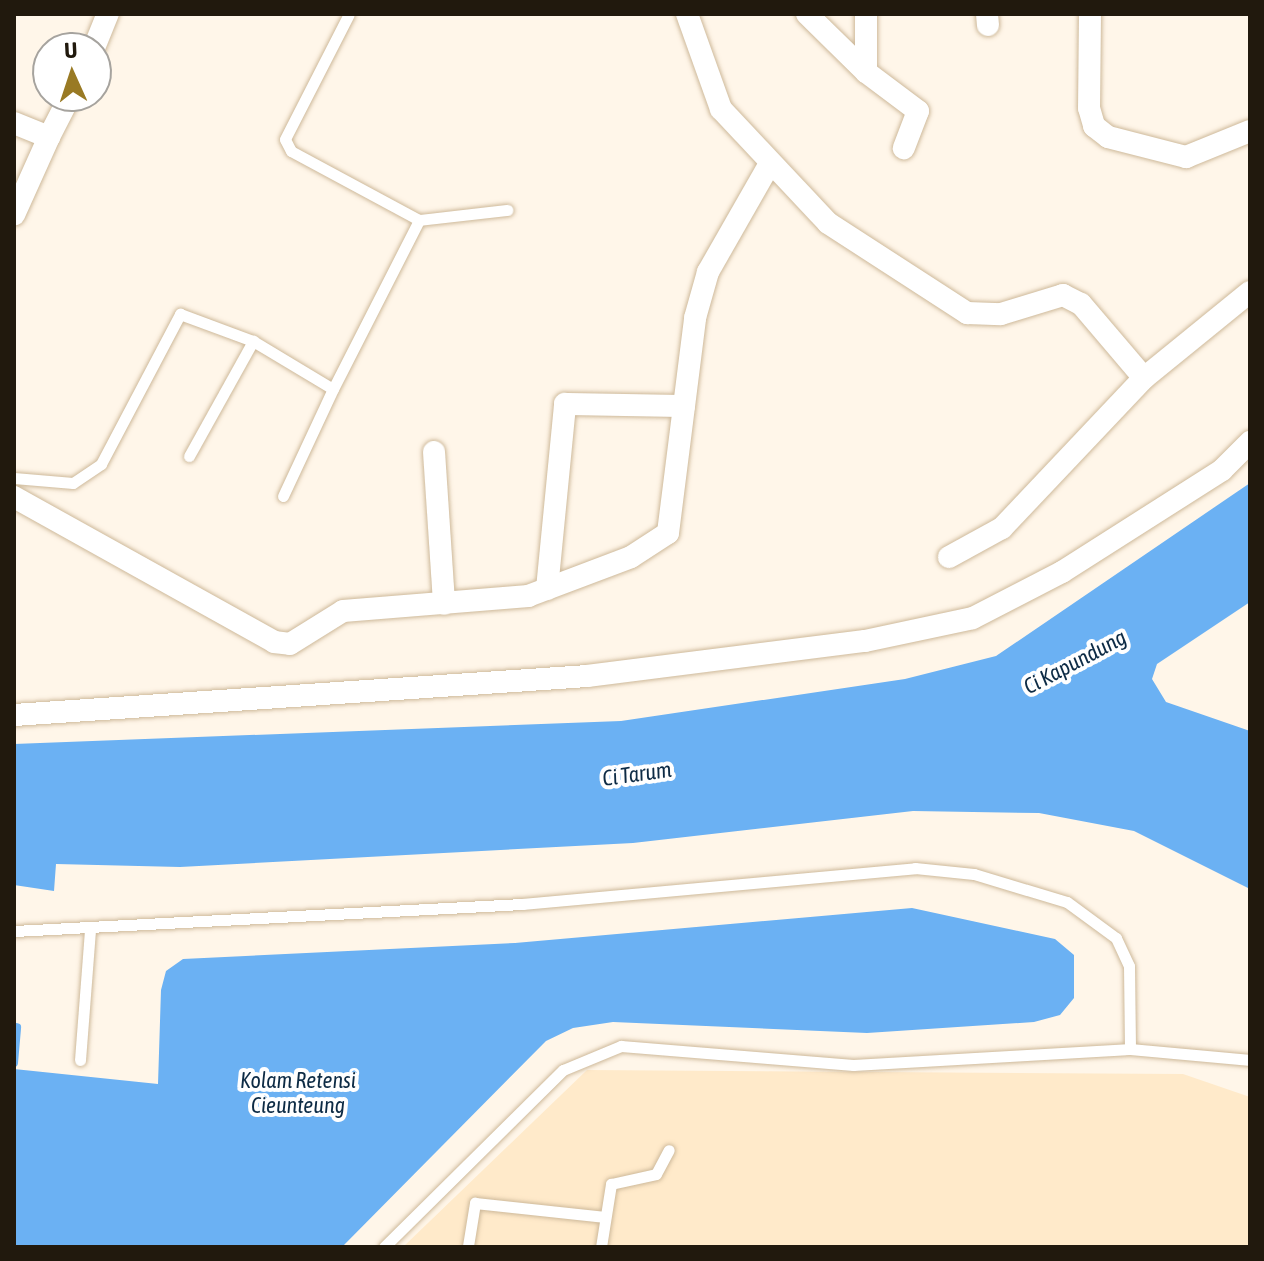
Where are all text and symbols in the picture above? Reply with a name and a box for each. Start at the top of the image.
north arrow [32,32,112,112]
text: U [64,37,78,63]
water label: Ci Kapundung [1019,624,1131,700]
water label: Ci Tarum [601,756,673,792]
water label: Kolam Retensi Cieunteung [240,1067,356,1118]

